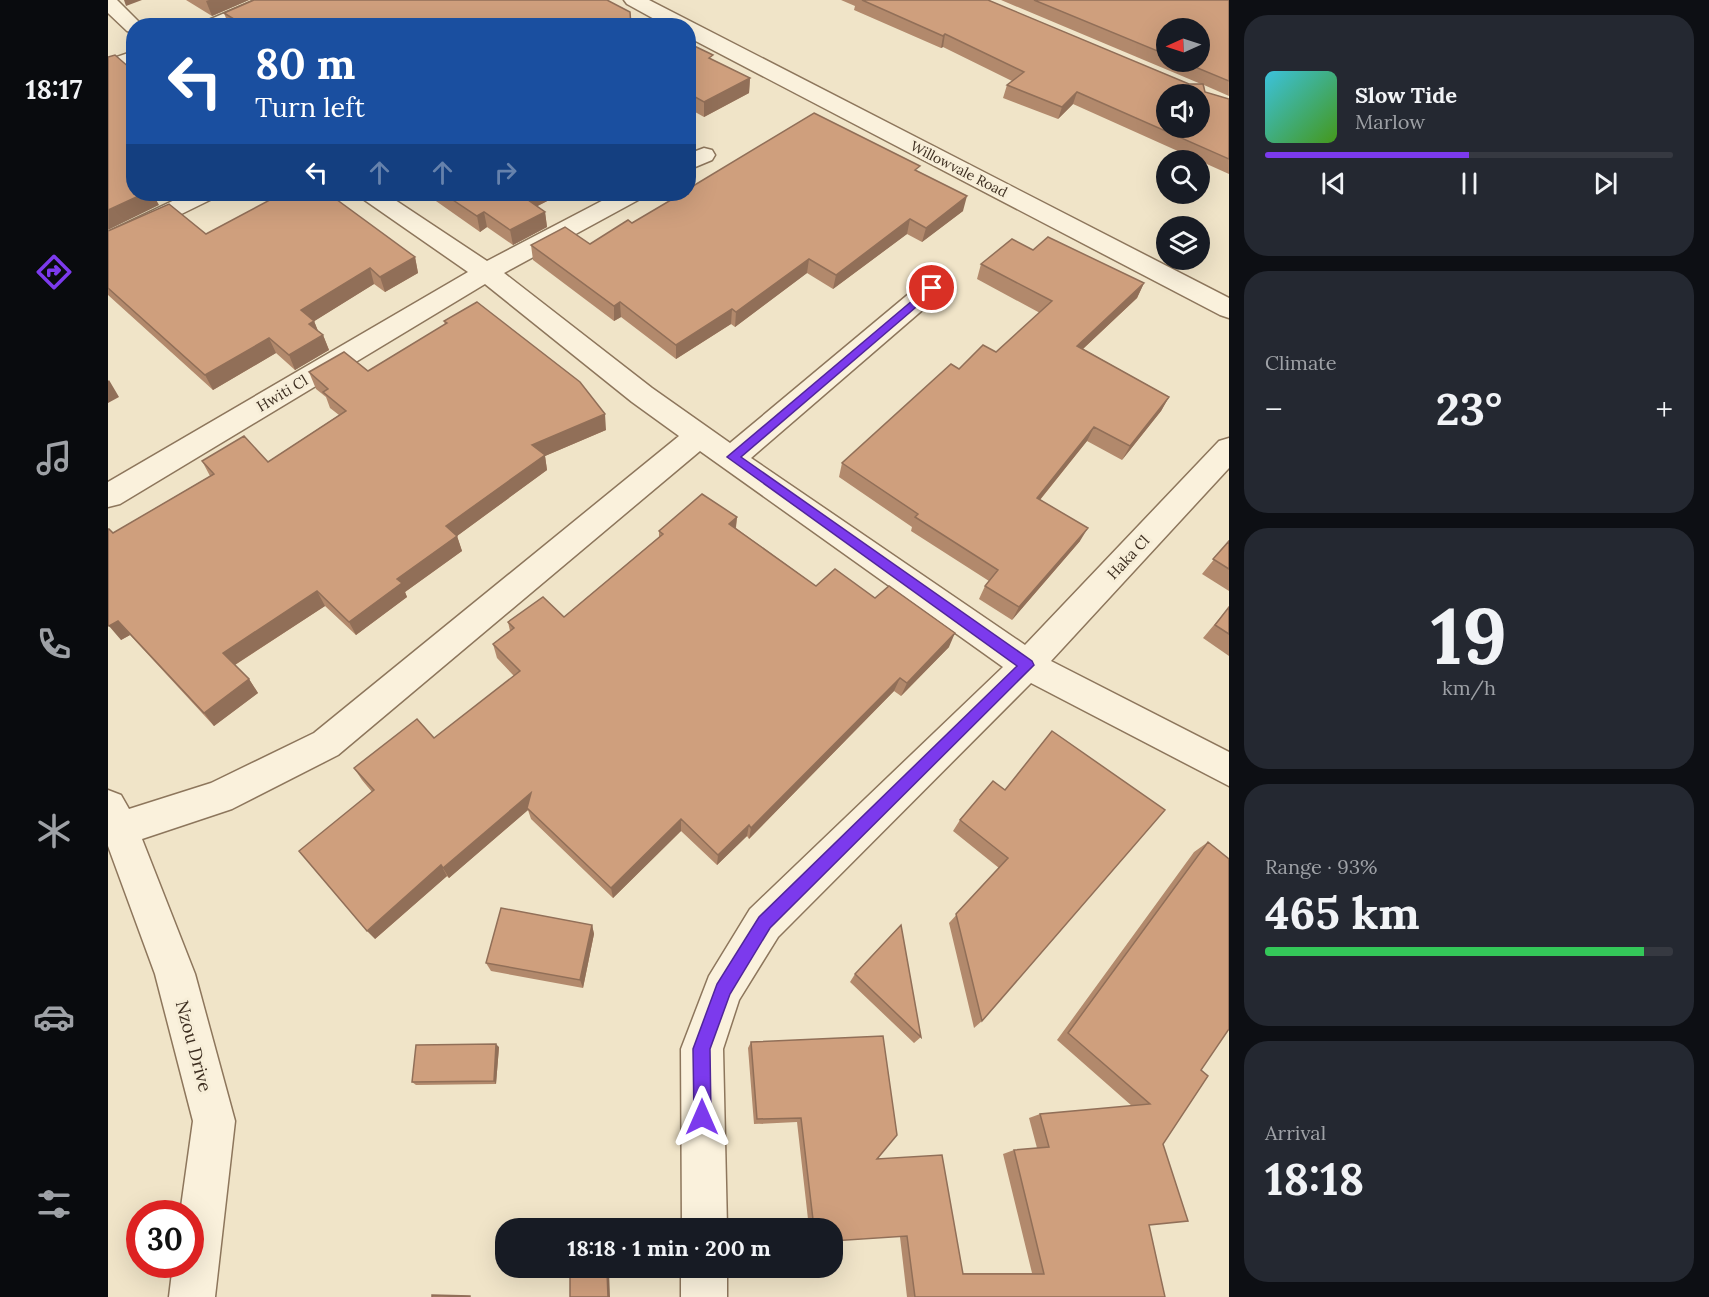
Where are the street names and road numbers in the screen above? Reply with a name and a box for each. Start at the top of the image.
street label: Willowvale Road [907,137,1011,201]
street label: Hwiti Cl [253,370,311,416]
street label: Haka Cl [1103,531,1153,583]
street label: Nzou Drive [171,998,217,1094]

